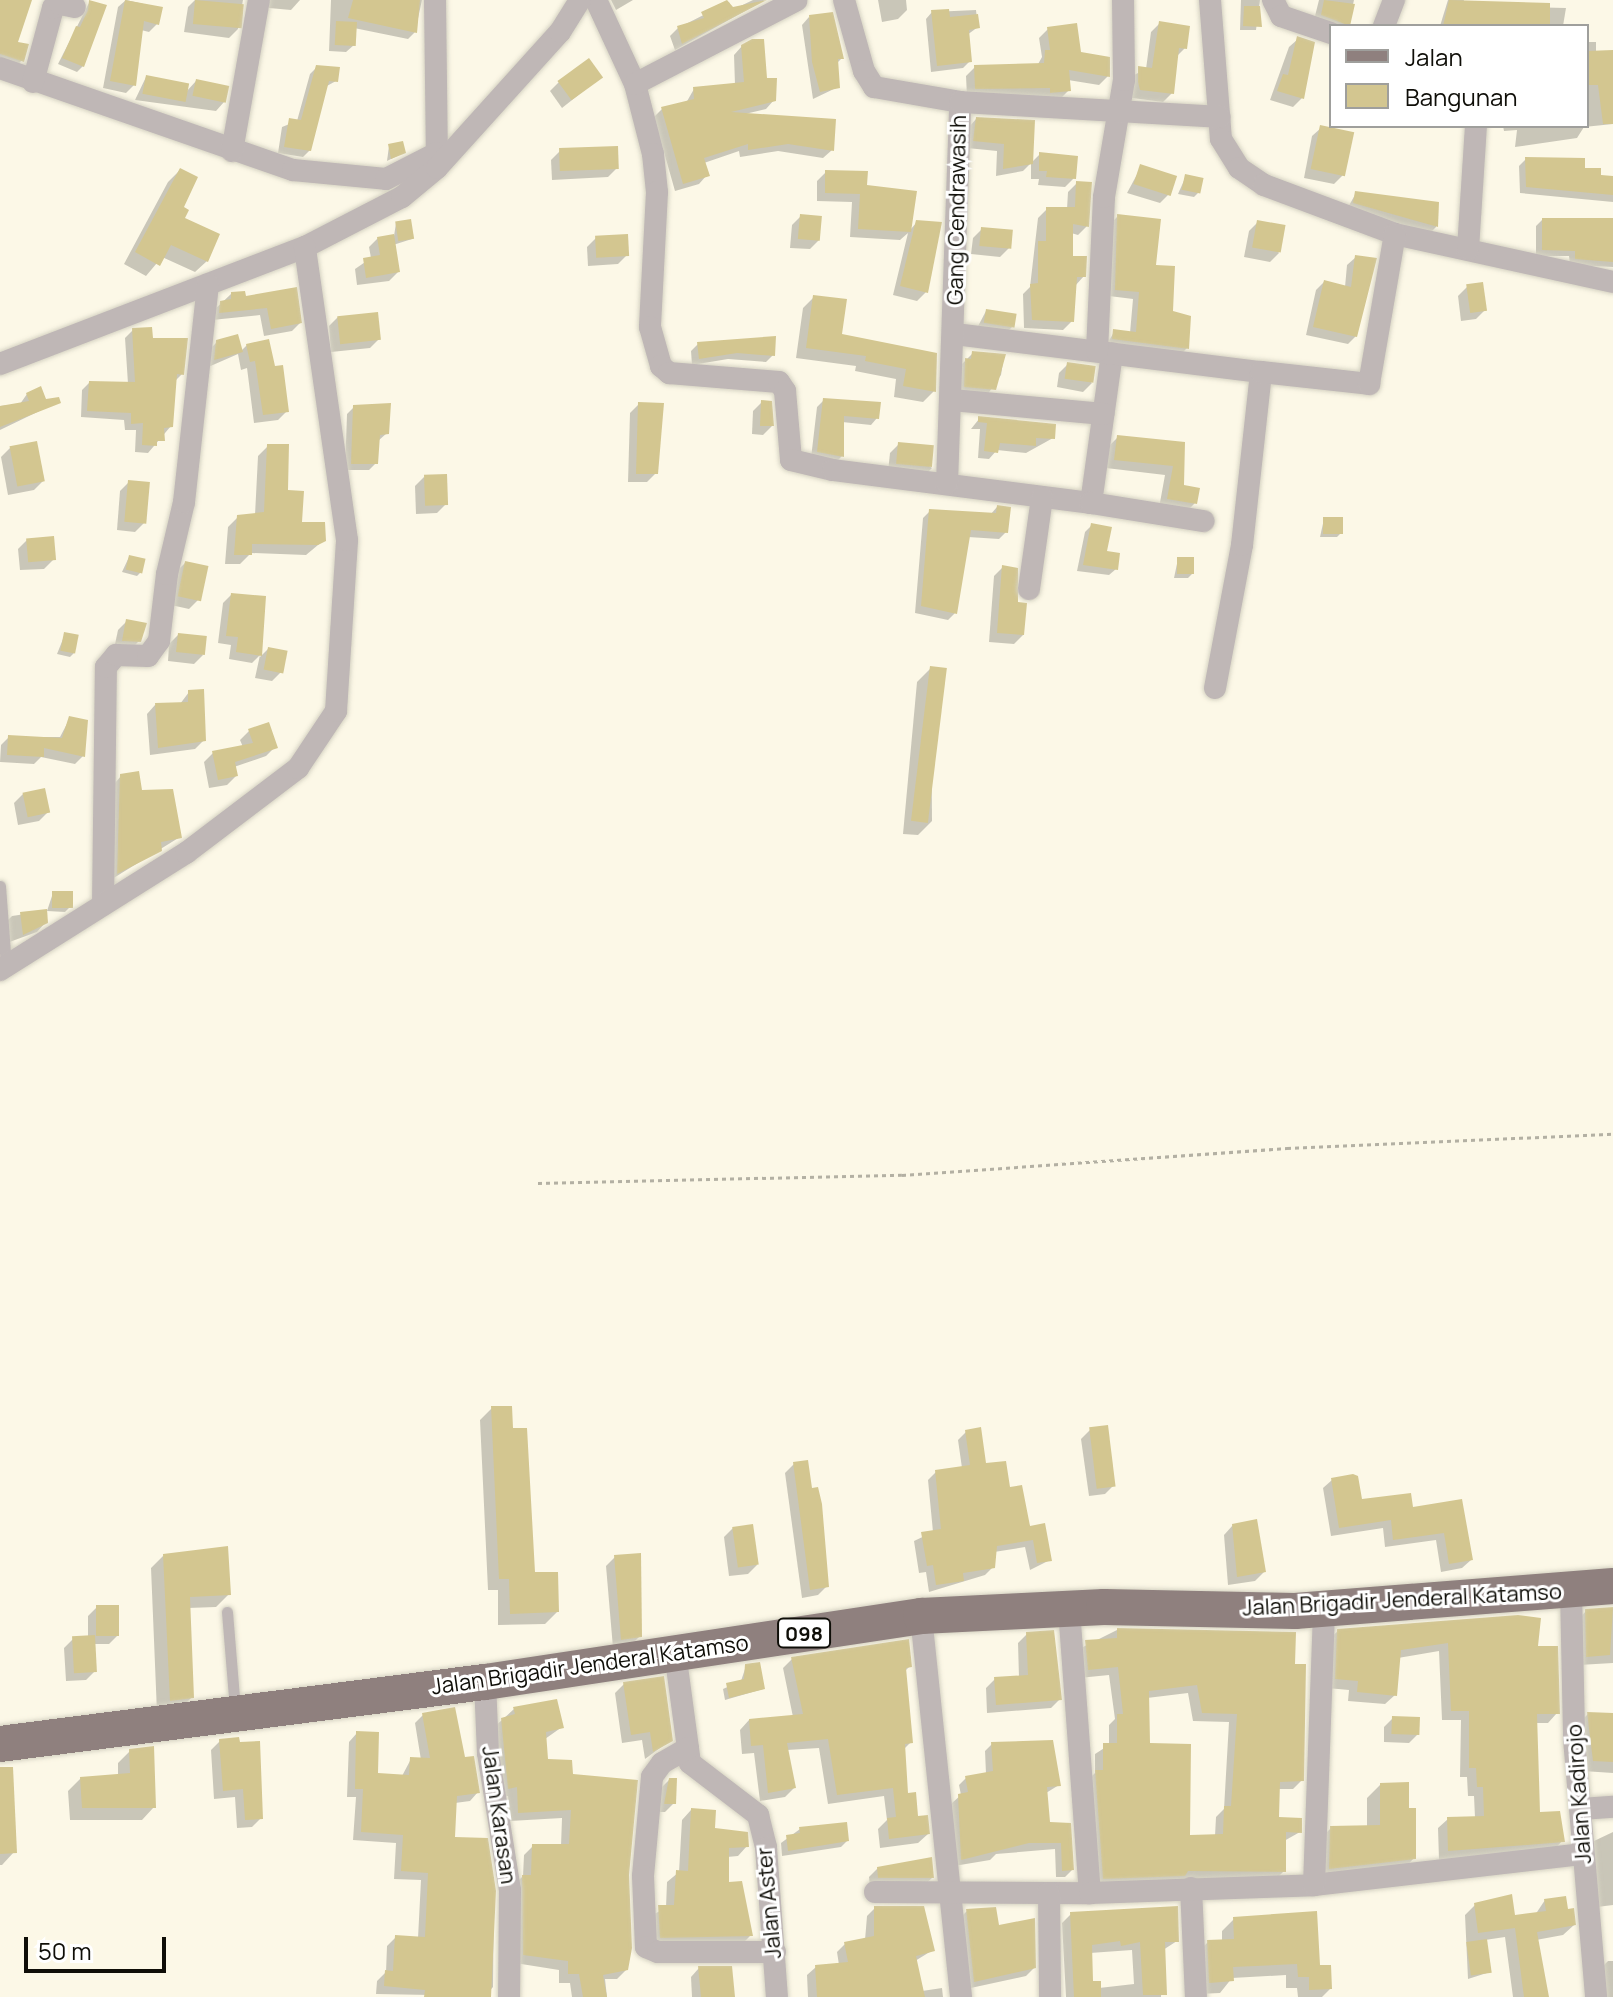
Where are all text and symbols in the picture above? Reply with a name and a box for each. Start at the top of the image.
legend [1329,24,1589,128]
text: Jalan [1405,40,1463,73]
text: Bangunan [1405,80,1518,113]
street label: Gang Cendrawasih [942,115,972,305]
street label: Jalan Brigadir Jenderal Katamso [1242,1578,1562,1622]
road number: 098 [776,1617,832,1649]
street label: Jalan Brigadir Jenderal Katamso [430,1630,750,1700]
street label: Jalan Kadirojo [1561,1723,1597,1865]
street label: Jalan Karasan [476,1744,522,1886]
street label: Jalan Aster [751,1846,787,1960]
scale bar [28,1921,170,1971]
text: 50 m [38,1934,92,1967]

